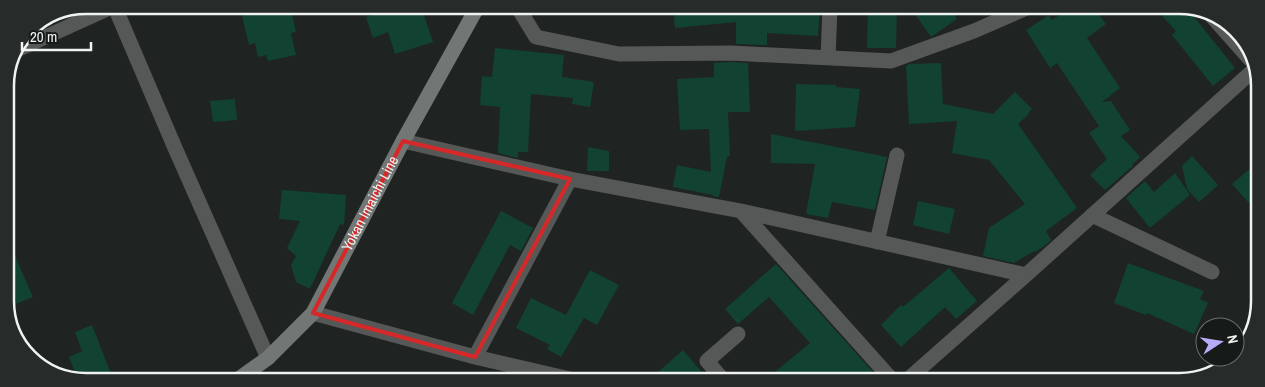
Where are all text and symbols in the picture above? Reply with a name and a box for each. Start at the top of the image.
scale bar [22,20,91,52]
text: 20 m [30,26,57,47]
street label: Yokan Imaichi Line [336,152,403,255]
north arrow [1195,317,1245,367]
text: N [1223,333,1242,345]

